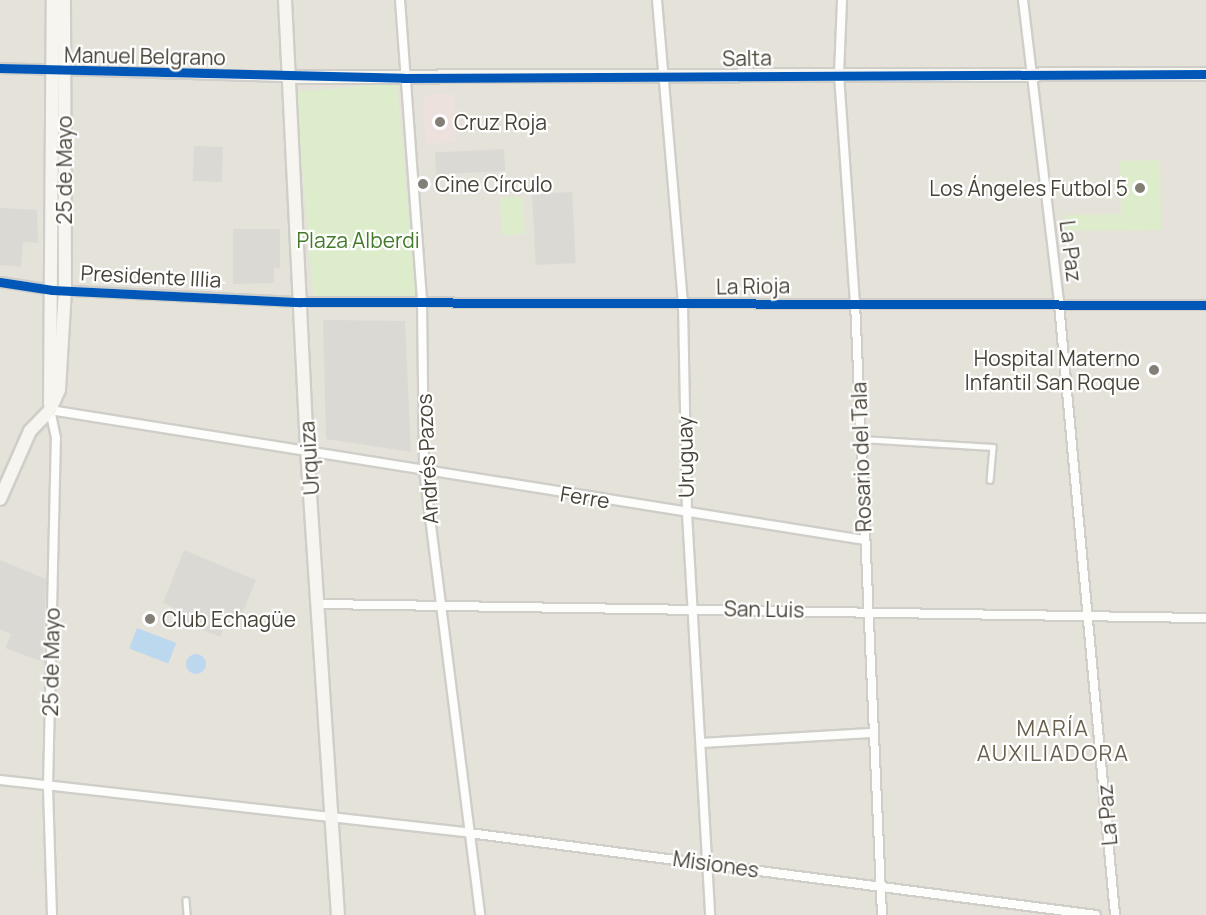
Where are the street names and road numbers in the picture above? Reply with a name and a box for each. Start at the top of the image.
street label: Manuel Belgrano [64,42,226,70]
street label: Salta [722,45,772,71]
street label: 25 de Mayo [51,116,77,224]
street label: La Paz [1055,219,1087,283]
street label: Presidente Illia [80,260,222,292]
street label: La Rioja [716,273,790,299]
street label: Rosario del Tala [846,381,876,533]
street label: Andrés Pazos [411,393,443,525]
street label: Uruguay [672,416,698,498]
street label: Urquiza [294,420,324,496]
street label: Ferre [558,481,612,513]
street label: San Luis [724,596,804,622]
street label: 25 de Mayo [37,607,65,717]
street label: La Paz [1092,783,1122,847]
street label: Misiones [671,845,761,883]

